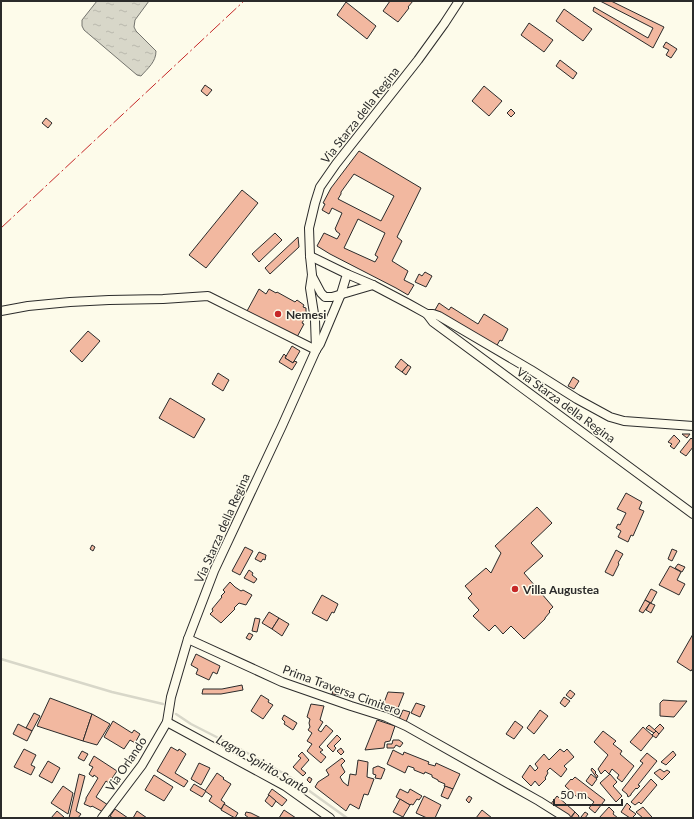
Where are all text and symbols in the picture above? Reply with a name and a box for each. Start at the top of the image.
street label: Via Starza della Regina [318,64,402,166]
place label: Nemesi [286,307,326,322]
marker: Nemesi [273,309,283,319]
street label: Via Starza della Regina [514,364,618,446]
street label: Via Starza della Regina [191,471,253,585]
place label: Villa Augustea [522,582,599,597]
marker: Villa Augustea [510,584,520,594]
street label: Prima Traversa Cimitero [281,662,403,718]
water label: Lagno Spirito Santo [214,731,313,797]
street label: Via Orlando [102,734,150,794]
scale bar [554,781,622,807]
text: 50 m [560,787,587,802]

